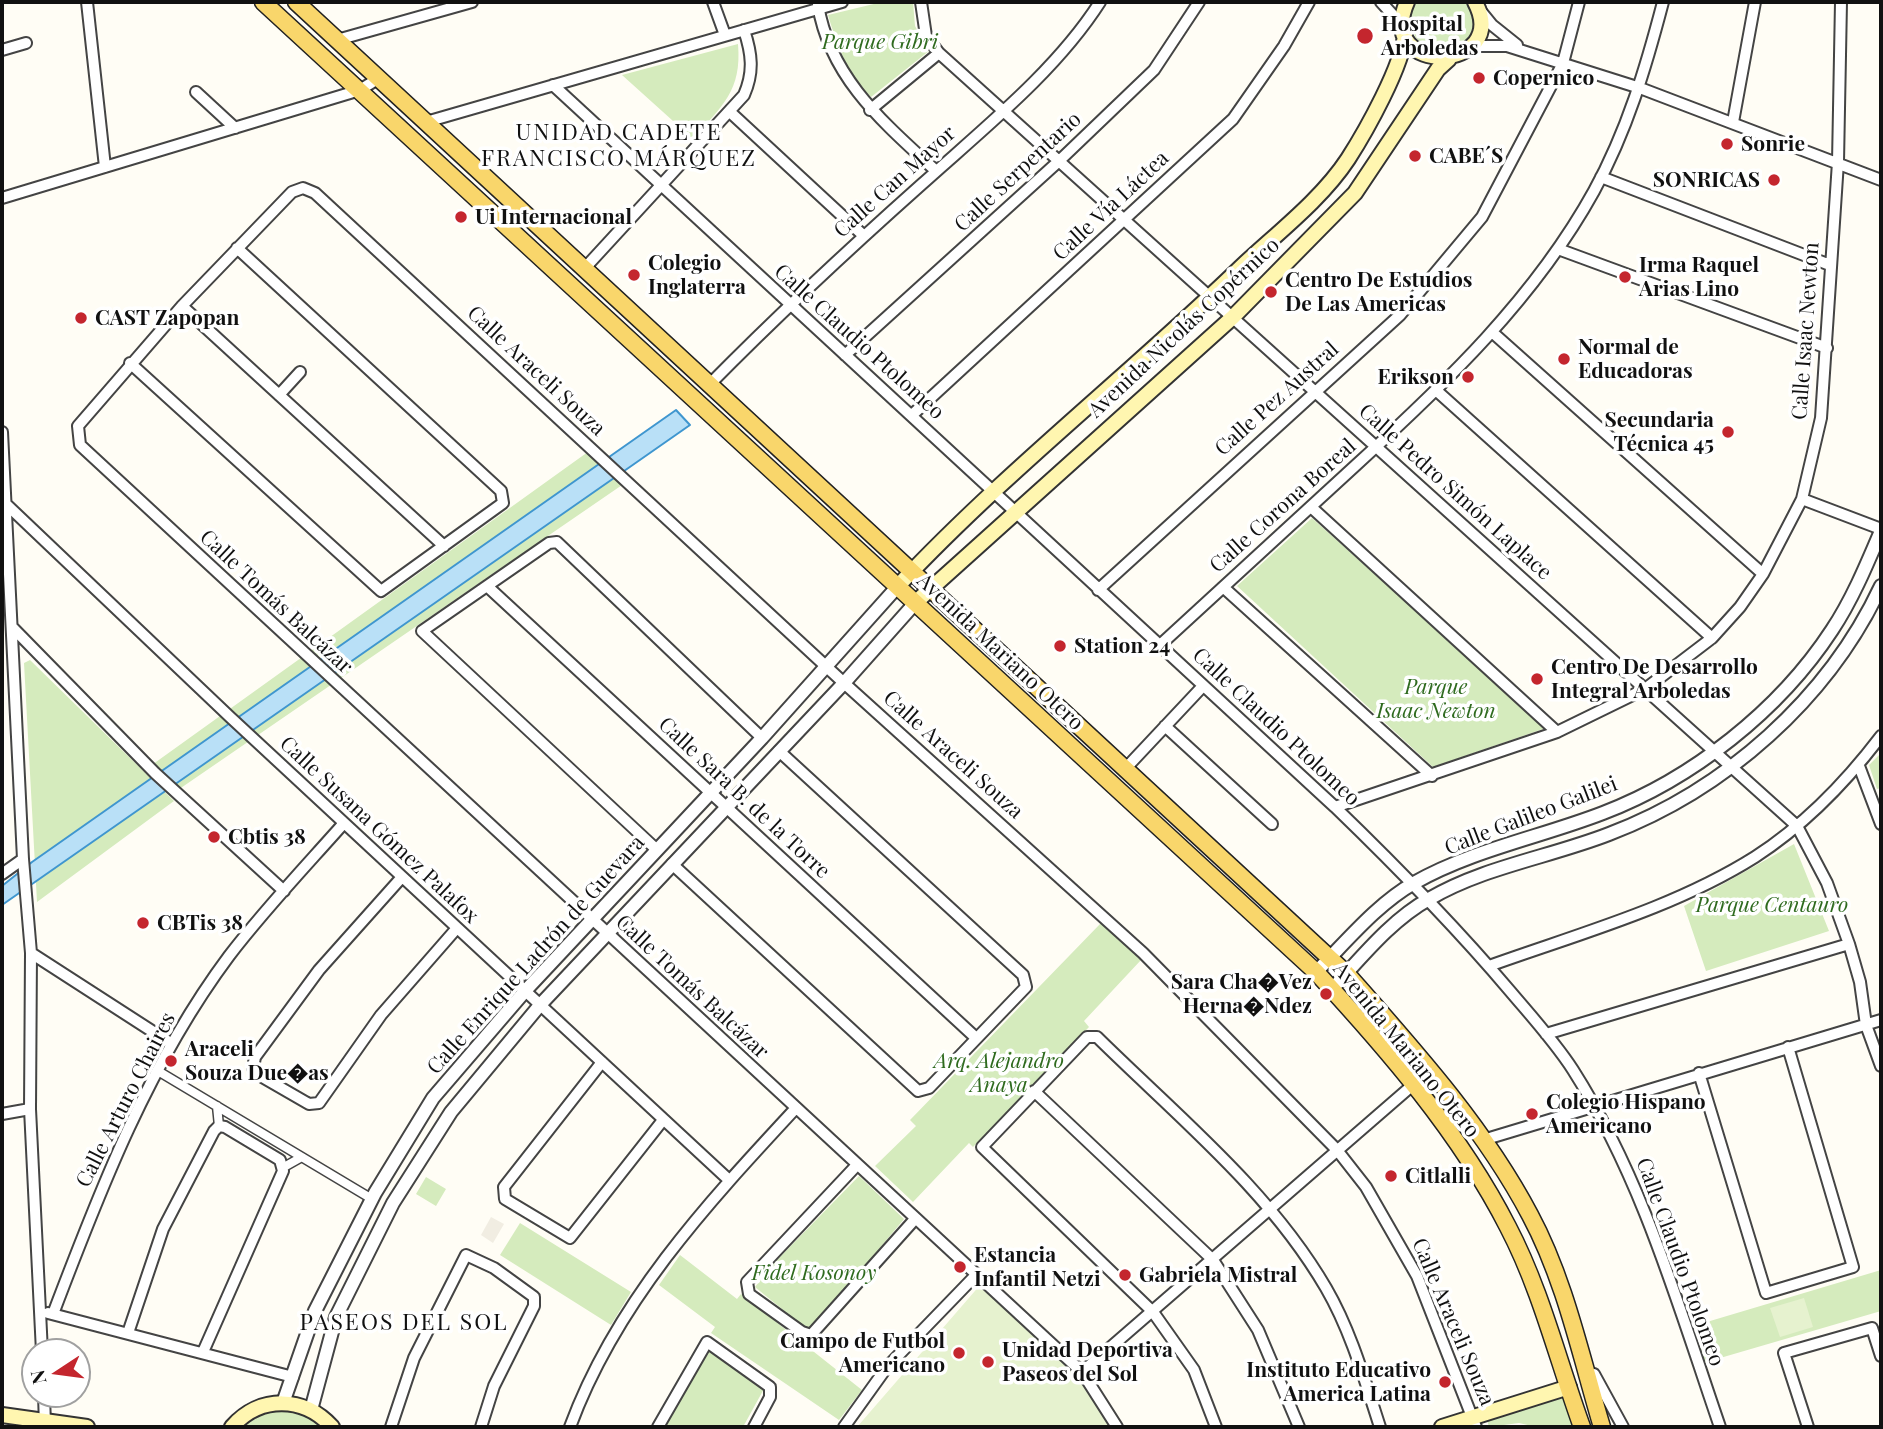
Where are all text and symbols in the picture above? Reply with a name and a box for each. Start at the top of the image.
place label: Hospital Arboledas [1381,11,1478,61]
marker: Hospital Arboledas [1355,26,1375,46]
park label: Parque Gibri [822,29,938,55]
place label: Copernico [1493,65,1594,91]
marker: Copernico [1471,70,1487,86]
street label: Calle Serpentario [949,107,1087,237]
district label: UNIDAD CADETE FRANCISCO MÁRQUEZ [483,119,755,173]
street label: Calle Can Mayor [829,121,961,243]
place label: Sonrie [1741,131,1805,157]
marker: Sonrie [1719,136,1735,152]
place label: CABE´S [1429,143,1503,169]
street label: Calle Vía Láctea [1048,146,1174,266]
marker: CABE´S [1407,148,1423,164]
place label: SONRICAS [1653,167,1760,193]
marker: SONRICAS [1766,172,1782,188]
place label: Ui Internacional [475,204,632,230]
marker: Ui Internacional [453,209,469,225]
street label: Avenida Nicolás Copérnico [1083,233,1285,423]
street label: Calle Isaac Newton [1787,241,1825,421]
place label: Colegio Inglaterra [648,250,746,300]
place label: Irma Raquel Arias Lino [1639,252,1759,302]
street label: Calle Claudio Ptolomeo [769,259,949,425]
marker: Colegio Inglaterra [626,267,642,283]
place label: Centro De Estudios De Las Americas [1285,267,1472,317]
marker: Irma Raquel Arias Lino [1617,269,1633,285]
marker: Centro De Estudios De Las Americas [1263,284,1279,300]
street label: Calle Araceli Souza [462,301,610,441]
place label: CAST Zapopan [95,305,239,331]
marker: CAST Zapopan [73,310,89,326]
place label: Normal de Educadoras [1578,334,1693,384]
street label: Calle Pez Austral [1210,337,1344,461]
marker: Normal de Educadoras [1556,351,1572,367]
place label: Erikson [1378,364,1454,390]
marker: Erikson [1460,369,1476,385]
street label: Calle Pedro Simón Laplace [1353,399,1557,585]
place label: Secundaria Técnica 45 [1604,407,1714,457]
marker: Secundaria Técnica 45 [1720,424,1736,440]
street label: Calle Corona Boreal [1205,434,1361,578]
street label: Calle Tomás Balcázar [194,525,358,679]
street label: Avenida Mariano Otero [912,568,1088,736]
place label: Station 24 [1074,633,1170,659]
marker: Station 24 [1052,638,1068,654]
street label: Calle Claudio Ptolomeo [1187,643,1365,811]
place label: Centro De Desarrollo Integral Arboledas [1551,654,1758,704]
marker: Centro De Desarrollo Integral Arboledas [1529,671,1545,687]
park label: Parque Isaac Newton [1376,674,1496,724]
street label: Calle Araceli Souza [878,686,1028,824]
street label: Calle Sara B. de la Torre [653,712,835,884]
street label: Calle Susana Gómez Palafox [274,731,484,929]
street label: Calle Galileo Galilei [1441,771,1621,861]
place label: Cbtis 38 [228,824,306,850]
marker: Cbtis 38 [206,829,222,845]
street label: Calle Enrique Ladrón de Guevara [422,830,650,1080]
park label: Parque Centauro [1696,892,1848,918]
place label: CBTis 38 [157,910,243,936]
street label: Calle Tomás Balcázar [610,910,774,1064]
marker: CBTis 38 [135,915,151,931]
street label: Avenida Mariano Otero [1327,957,1485,1143]
place label: Sara Cha�Vez Herna�Ndez [1171,969,1312,1019]
marker: Sara Cha�Vez Herna�Ndez [1318,986,1334,1002]
street label: Calle Arturo Chaires [71,1008,181,1192]
place label: Araceli Souza Due�as [185,1036,329,1086]
park label: Arq. Alejandro Anaya [934,1048,1064,1098]
marker: Araceli Souza Due�as [163,1053,179,1069]
place label: Colegio Hispano Americano [1546,1089,1706,1139]
marker: Colegio Hispano Americano [1524,1106,1540,1122]
street label: Calle Claudio Ptolomeo [1631,1154,1729,1370]
place label: Citlalli [1405,1163,1471,1189]
marker: Citlalli [1383,1168,1399,1184]
street label: Calle Araceli Souza [1406,1235,1500,1409]
place label: Estancia Infantil Netzi [974,1242,1101,1292]
marker: Estancia Infantil Netzi [952,1259,968,1275]
park label: Fidel Kosonoy [752,1260,876,1286]
place label: Gabriela Mistral [1139,1262,1297,1288]
marker: Gabriela Mistral [1117,1267,1133,1283]
district label: PASEOS DEL SOL [301,1309,507,1337]
place label: Campo de Futbol Americano [780,1328,945,1378]
place label: Unidad Deportiva Paseos del Sol [1002,1337,1173,1387]
north arrow [21,1338,91,1408]
marker: Campo de Futbol Americano [951,1345,967,1361]
marker: Unidad Deportiva Paseos del Sol [980,1354,996,1370]
place label: Instituto Educativo America Latina [1246,1357,1431,1407]
text: N [23,1368,52,1387]
marker: Instituto Educativo America Latina [1437,1374,1453,1390]

